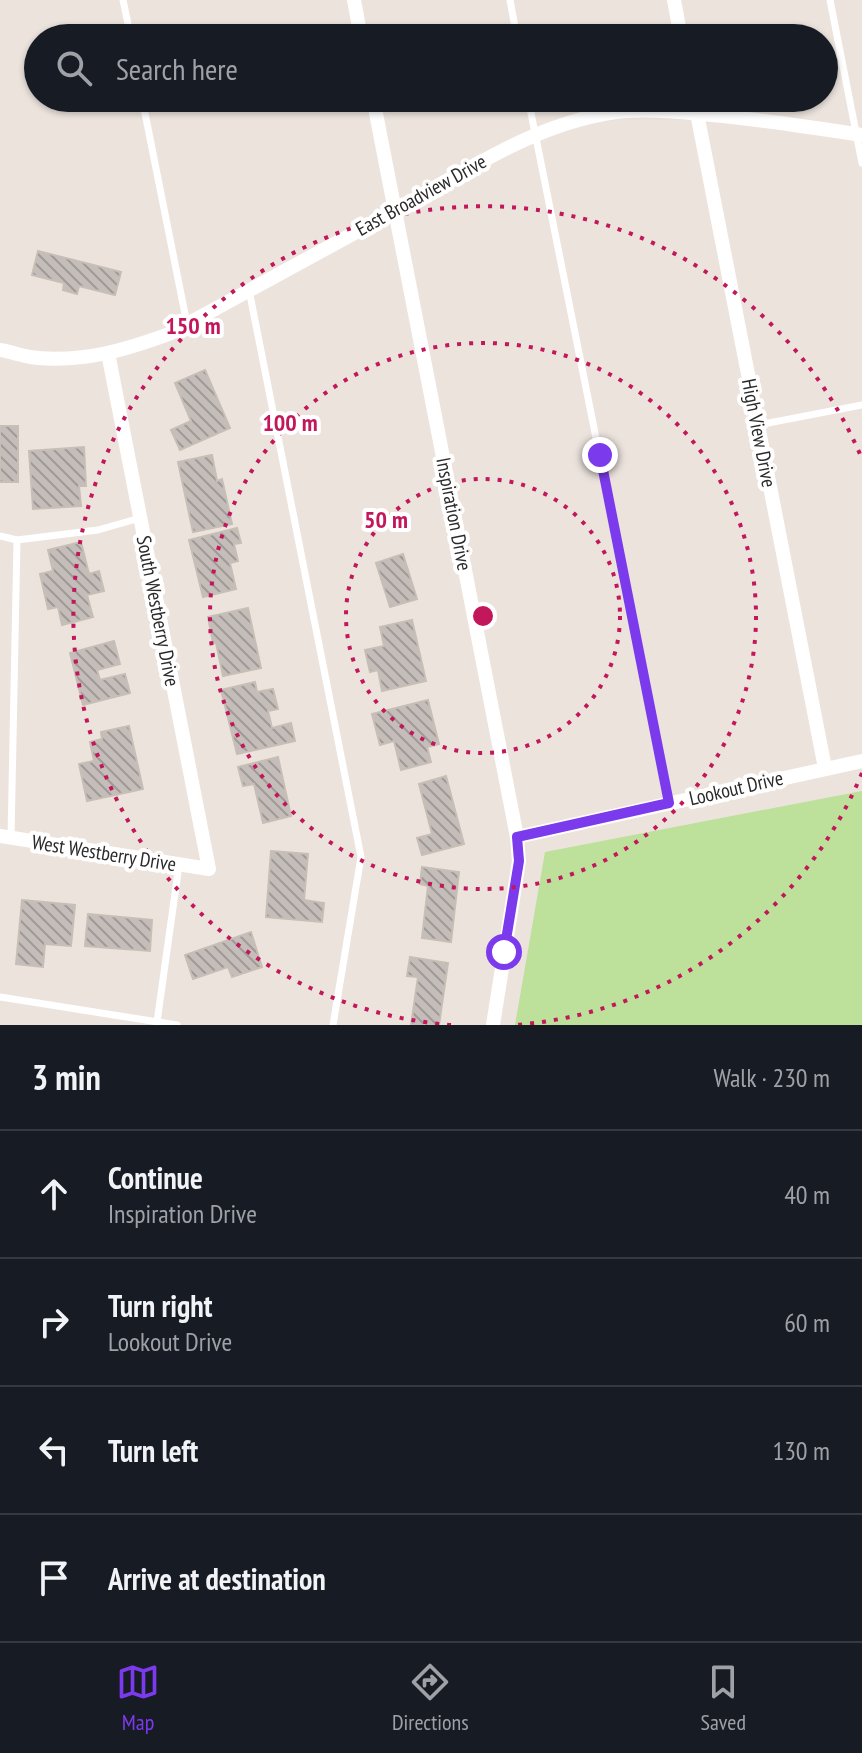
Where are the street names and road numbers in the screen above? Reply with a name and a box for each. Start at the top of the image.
street label: East Broadview Drive [351,148,491,242]
street label: High View Drive [736,377,782,489]
street label: Inspiration Drive [430,455,478,573]
street label: South Westberry Drive [131,534,185,688]
street label: Lookout Drive [686,765,786,811]
street label: West Westberry Drive [30,829,178,877]

